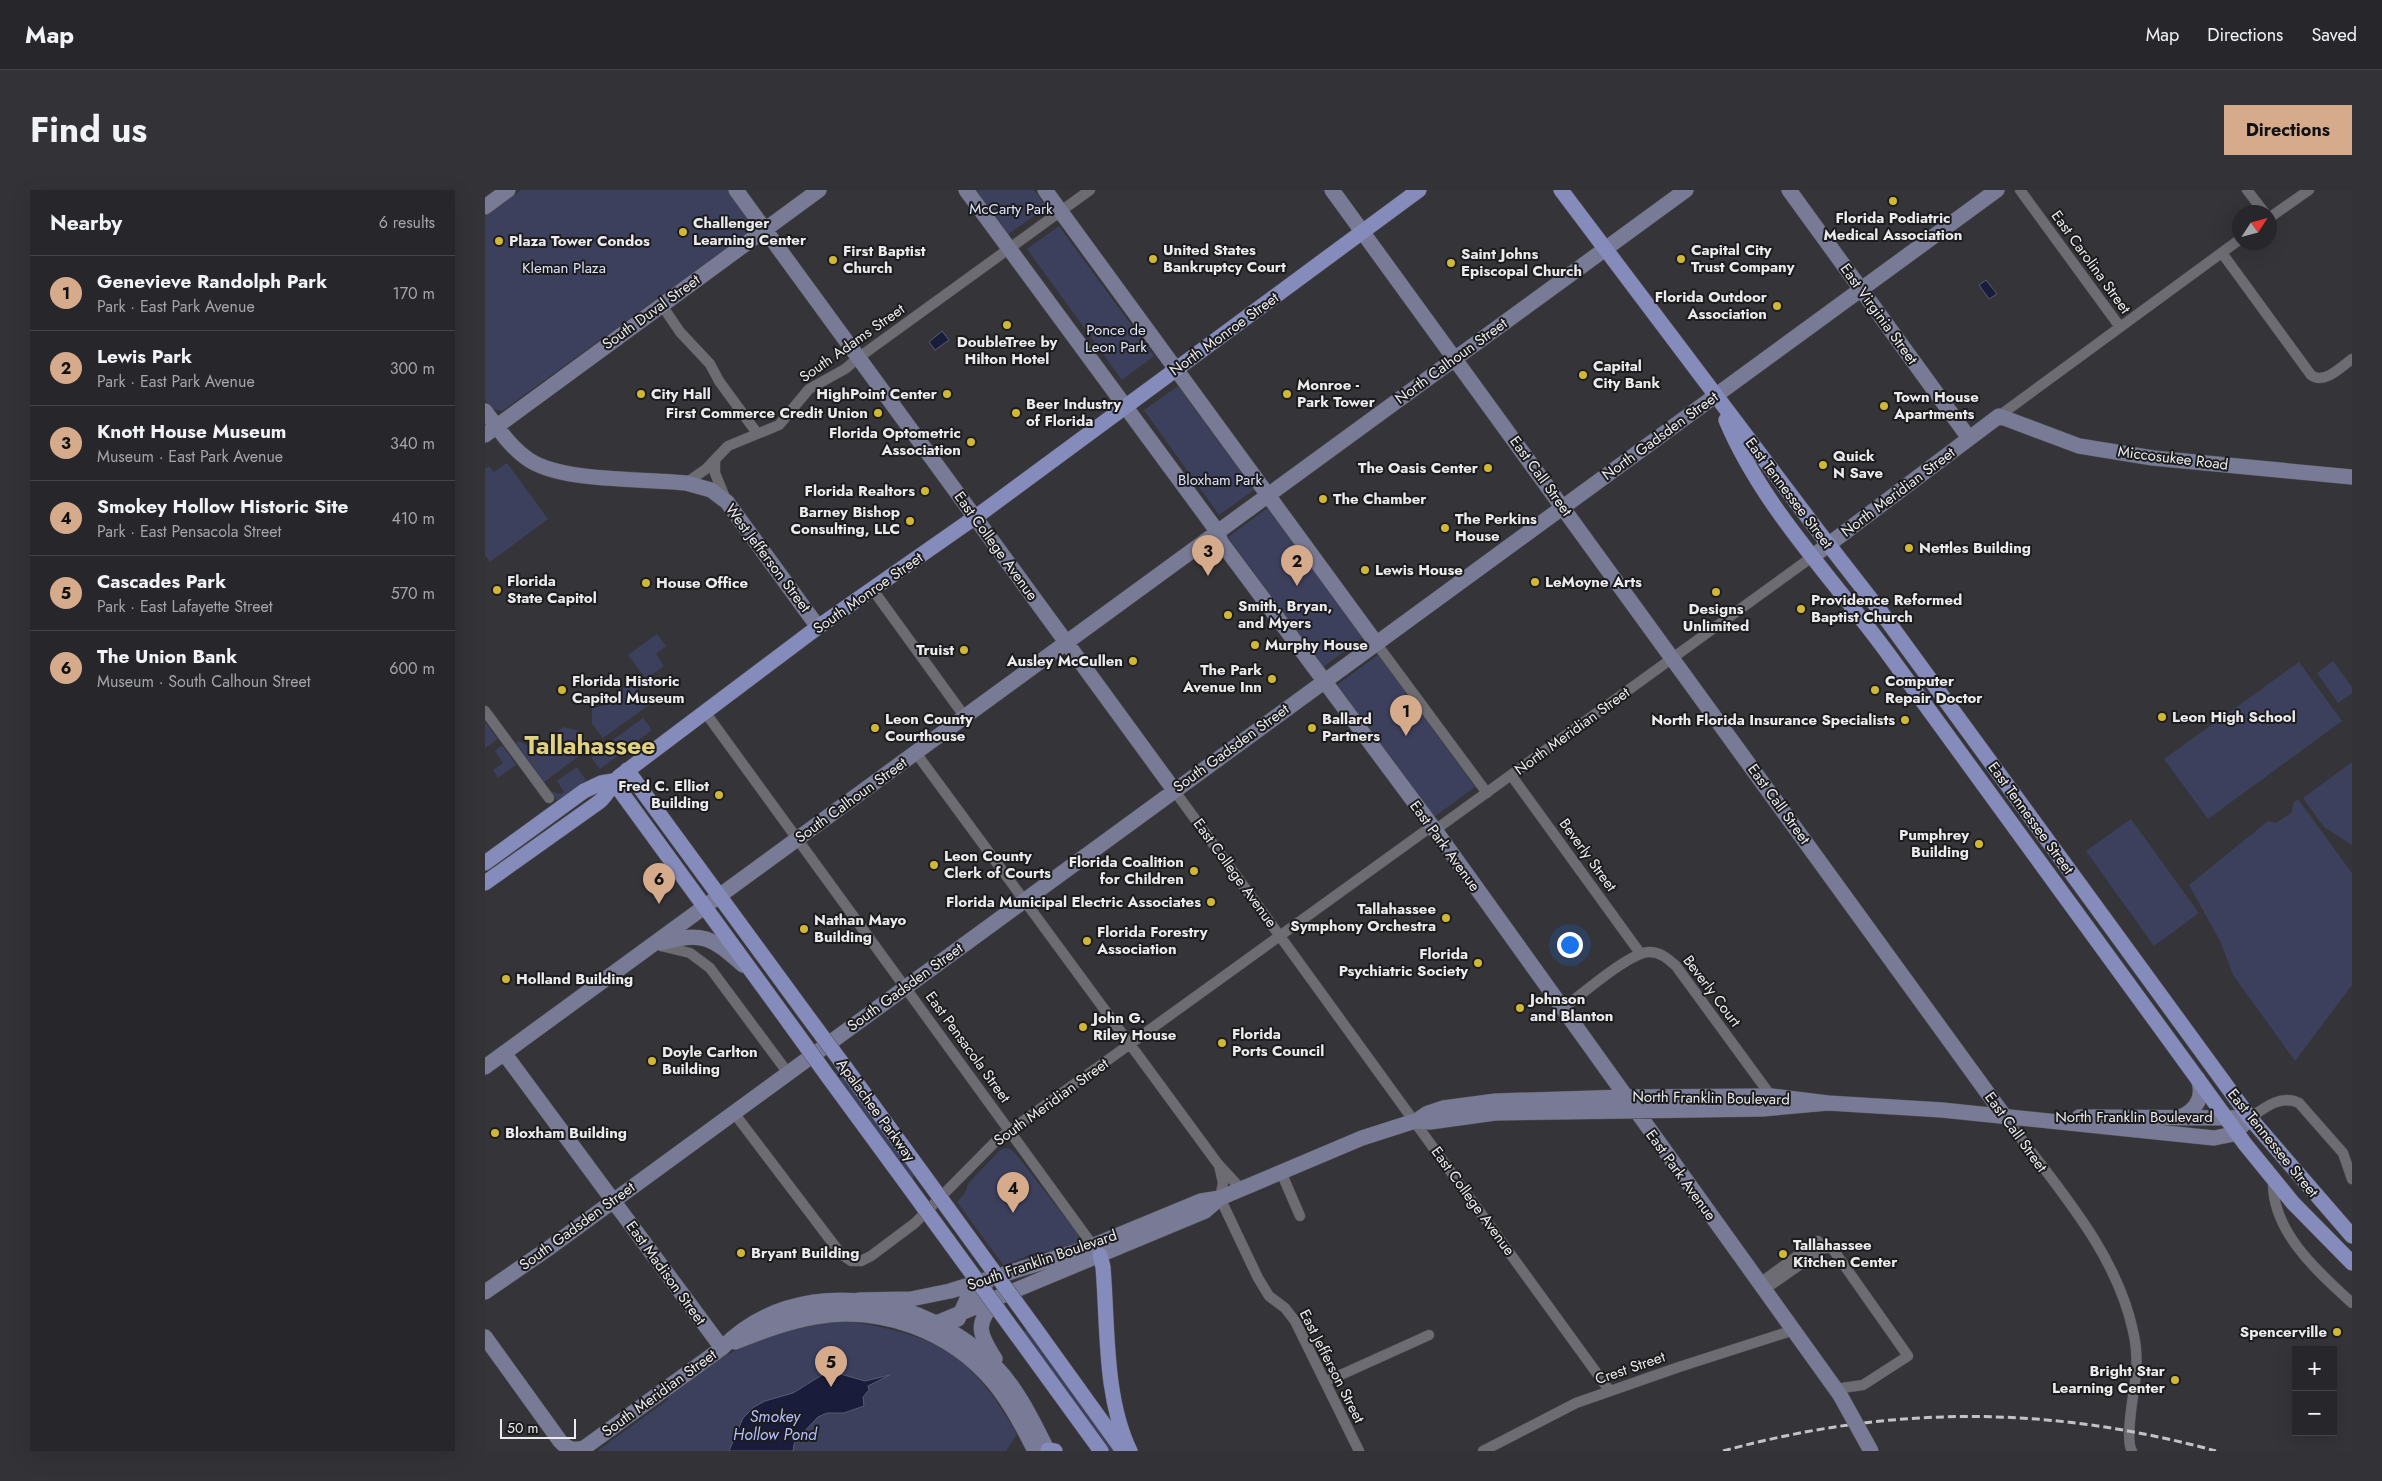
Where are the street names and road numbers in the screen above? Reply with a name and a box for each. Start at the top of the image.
street label: East Carolina Street [2046,206,2136,319]
street label: East Virginia Street [1835,259,1923,369]
street label: South Duval Street [598,269,705,355]
street label: North Monroe Street [1165,287,1283,381]
street label: South Adams Street [795,298,909,388]
street label: North Calhoun Street [1390,312,1512,409]
street label: North Gadsden Street [1597,386,1723,486]
street label: East Call Street [1504,431,1578,521]
street label: East Tennessee Street [1740,433,1838,553]
street label: Miccosukee Road [2116,440,2230,476]
street label: North Meridian Street [1836,442,1960,542]
street label: East College Avenue [949,487,1043,605]
street label: West Jefferson Street [720,499,816,617]
street label: South Monroe Street [809,547,928,639]
street label: North Meridian Street [1510,681,1634,780]
street label: South Gadsden Street [1169,698,1294,797]
street label: South Calhoun Street [791,752,912,848]
street label: East Tennessee Street [1983,757,2080,879]
street label: East Call Street [1742,759,1816,849]
street label: East Park Avenue [1404,796,1486,896]
street label: East College Avenue [1188,814,1282,932]
street label: Beverly Street [1554,814,1622,896]
street label: South Gadsden Street [843,937,968,1036]
street label: Beverly Court [1678,951,1747,1032]
street label: East Pensacola Street [920,987,1016,1107]
street label: South Meridian Street [989,1053,1113,1151]
street label: Apalachee Parkway [831,1054,921,1166]
street label: East Tennessee Street [2222,1084,2324,1202]
street label: North Franklin Boulevard [1632,1086,1790,1110]
street label: East Call Street [1979,1087,2053,1177]
street label: North Franklin Boulevard [2055,1106,2213,1128]
street label: East Park Avenue [1640,1125,1722,1225]
street label: East College Avenue [1426,1142,1520,1260]
street label: South Gadsden Street [515,1176,640,1275]
street label: East Madison Street [621,1216,712,1330]
street label: South Franklin Boulevard [964,1224,1120,1296]
street label: East Jefferson Street [1294,1305,1370,1427]
street label: South Meridian Street [597,1344,721,1442]
street label: Crest Street [1592,1346,1668,1390]

